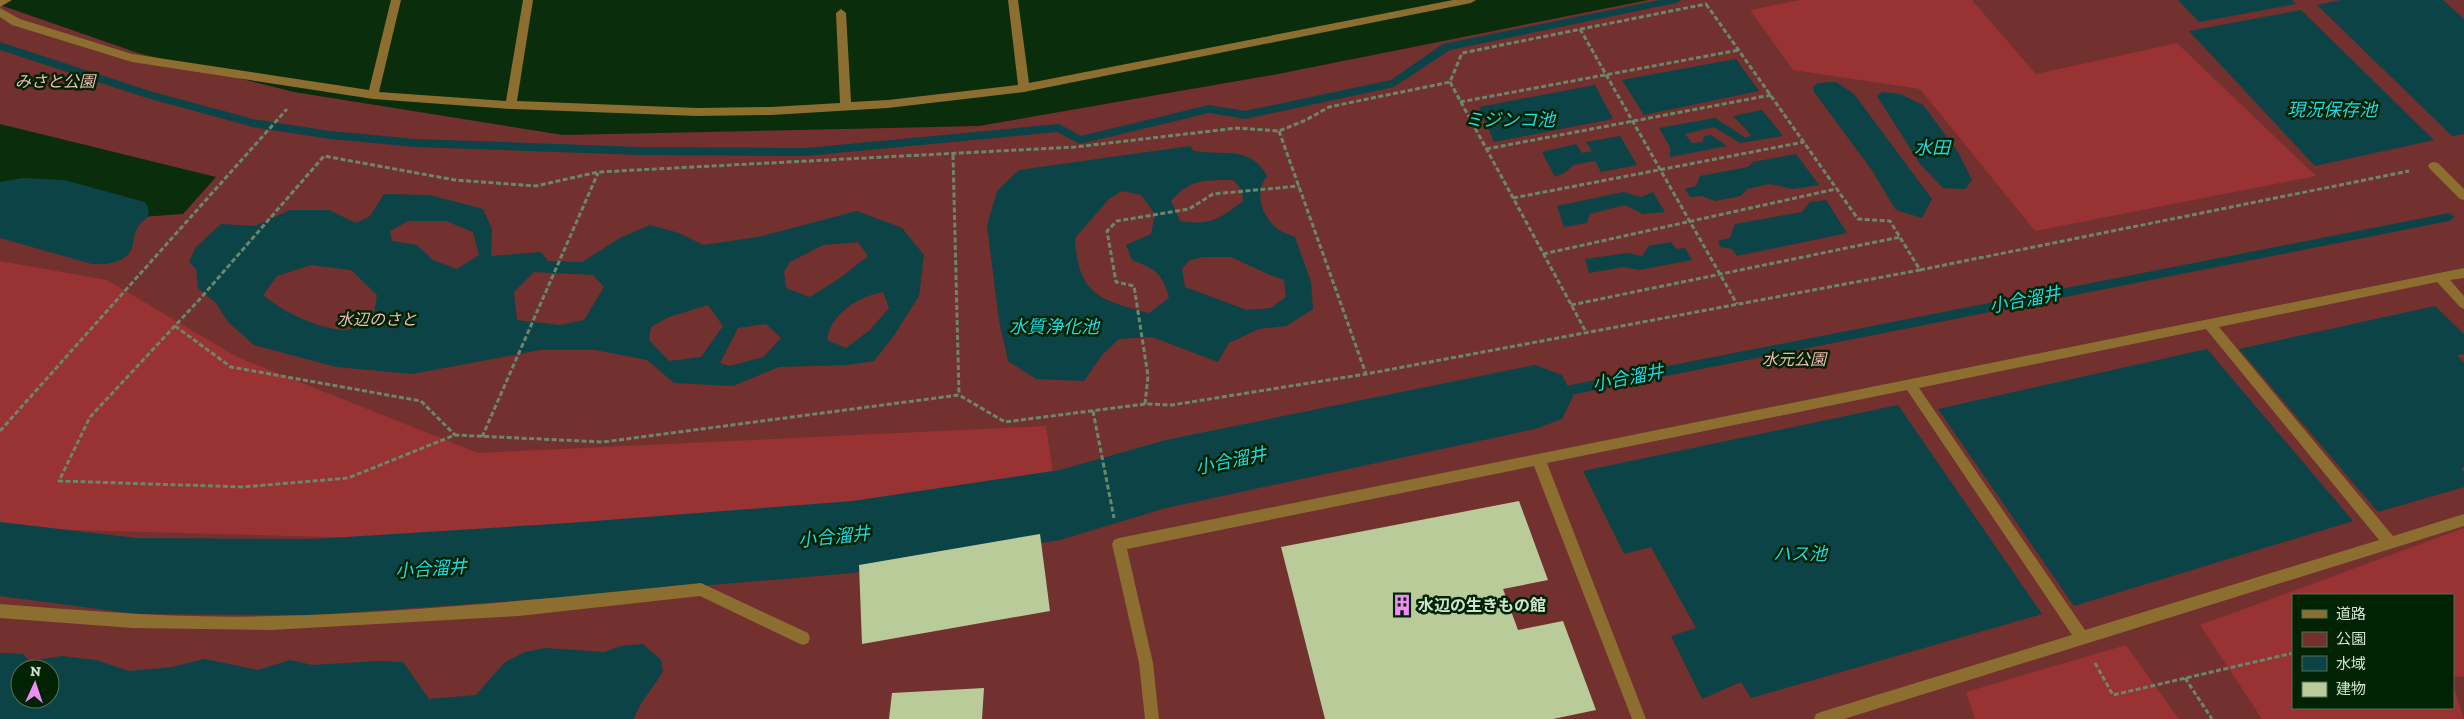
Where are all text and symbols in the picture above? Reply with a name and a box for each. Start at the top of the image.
park label: みさと公園 [15,72,97,91]
water label: 現況保存池 [2287,99,2379,121]
water label: ミジンコ池 [1465,109,1557,131]
water label: 水田 [1914,137,1952,159]
water label: 小合溜井 [1988,282,2064,318]
park label: 水辺のさと [337,310,417,329]
water label: 水質浄化池 [1009,316,1101,338]
park label: 水元公園 [1762,350,1828,369]
water label: 小合溜井 [1591,360,1667,396]
water label: 小合溜井 [1193,442,1270,479]
water label: 小合溜井 [797,522,873,552]
water label: ハス池 [1773,543,1829,565]
water label: 小合溜井 [394,555,470,582]
building icon: 水辺の生きもの館 [1389,592,1415,618]
legend [2292,594,2454,709]
place label: 水辺の生きもの館 [1418,596,1546,615]
text: 道路 [2336,605,2366,623]
text: 公園 [2336,630,2366,648]
text: 水域 [2336,655,2366,673]
north arrow [10,659,60,709]
text: N [30,663,42,680]
text: 建物 [2336,680,2366,698]

